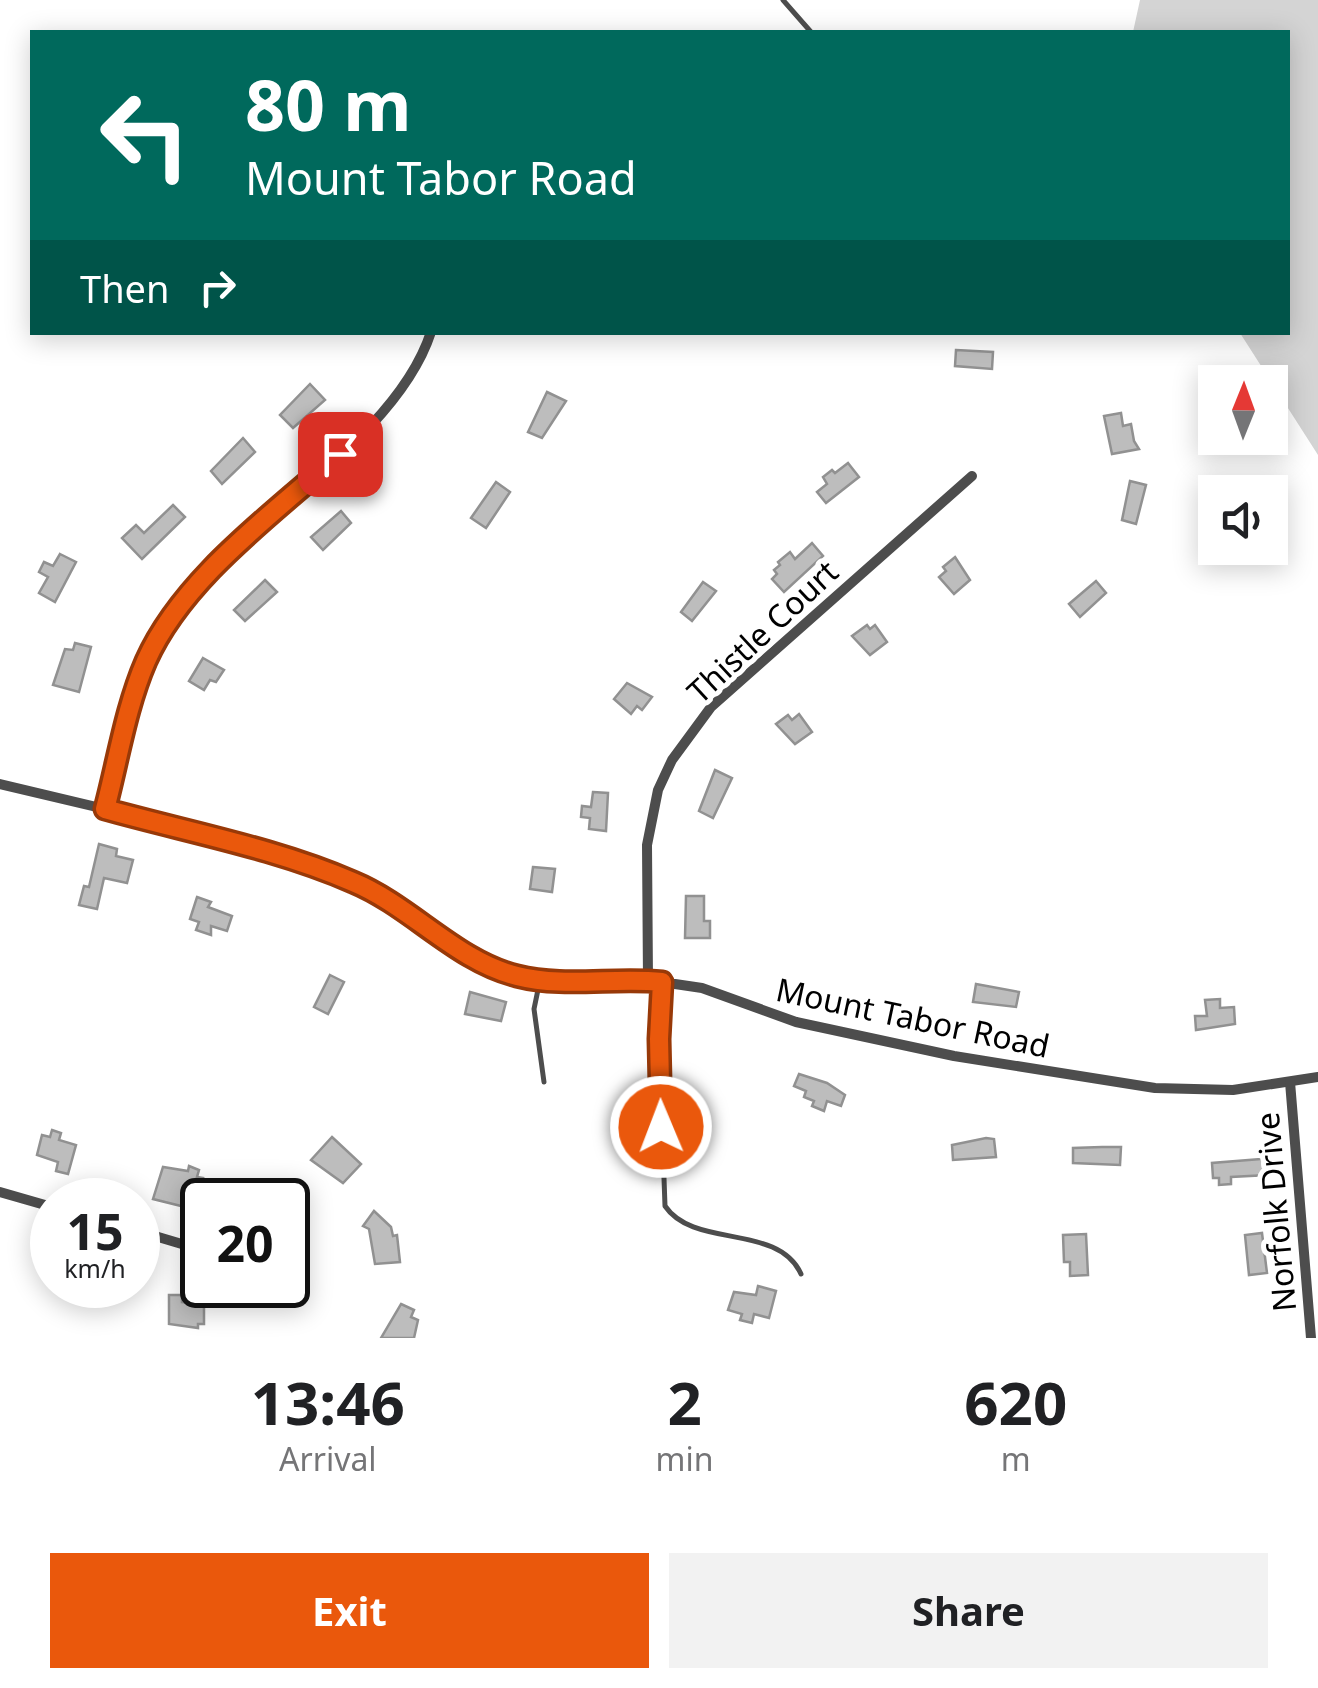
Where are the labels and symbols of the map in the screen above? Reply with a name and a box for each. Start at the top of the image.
north arrow [1198,365,1288,455]
pin [298,412,383,497]
street label: Thistle Court [677,550,847,712]
street label: Mount Tabor Road [772,967,1054,1067]
position arrow [609,1075,713,1179]
street label: Norfolk Drive [1245,1110,1305,1314]
speed limit sign: 20 [180,1178,310,1308]

